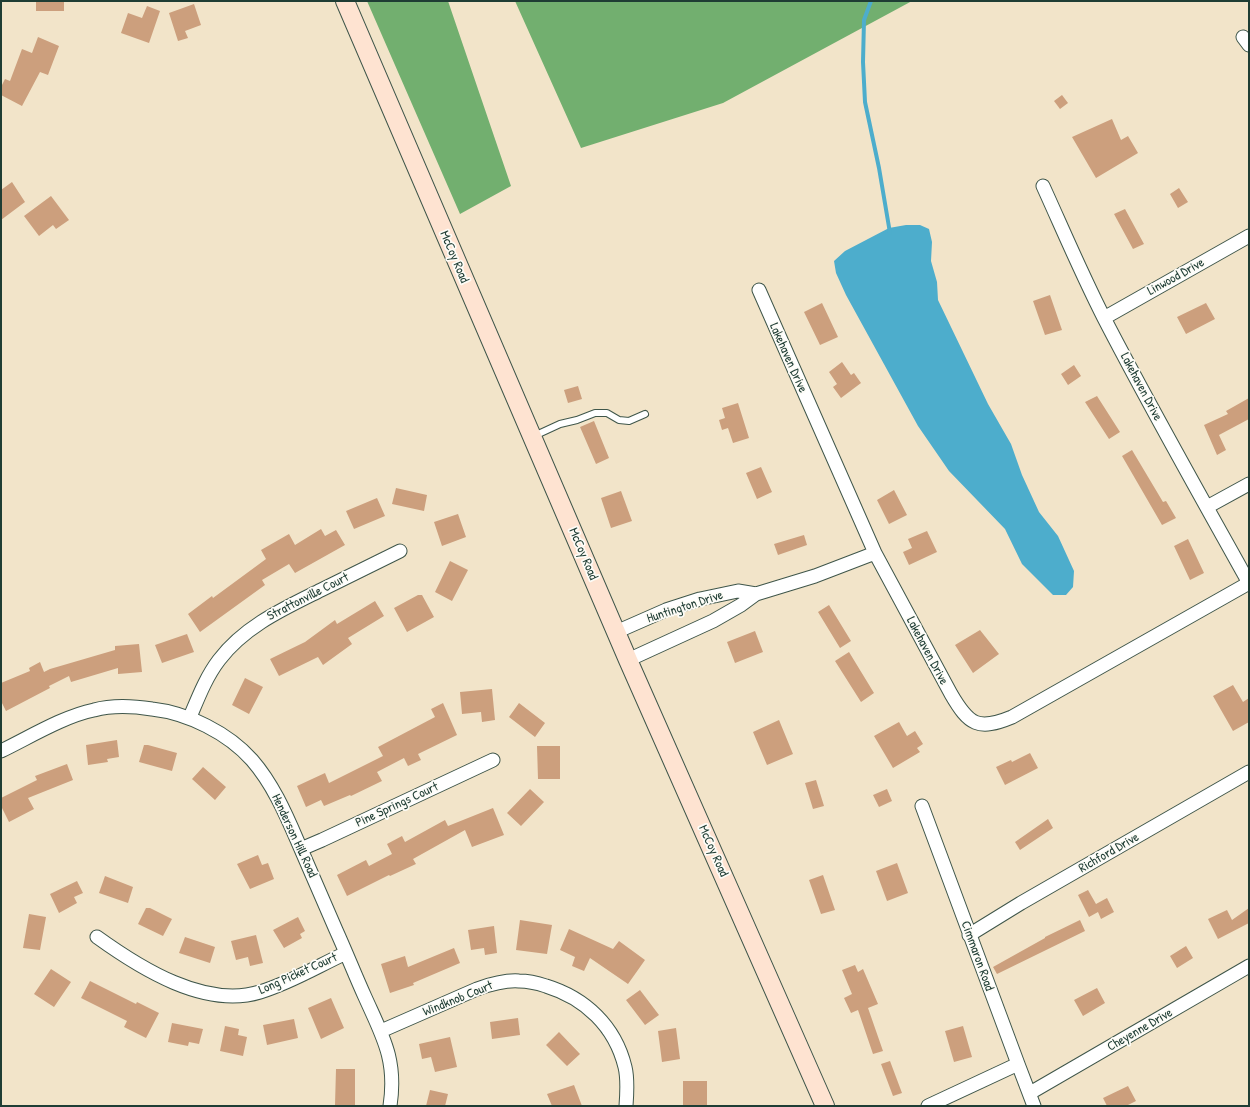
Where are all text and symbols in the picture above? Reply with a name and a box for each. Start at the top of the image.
street label: McCoy Road [436,229,472,285]
street label: Linwood Drive [1145,255,1207,299]
street label: Lakehaven Drive [766,321,810,395]
street label: Lakehaven Drive [1117,350,1165,424]
street label: McCoy Road [565,526,601,582]
street label: Strattonville Court [265,570,351,624]
street label: Huntington Drive [645,587,725,627]
street label: Lakehaven Drive [903,614,951,688]
street label: Pine Springs Court [353,779,441,831]
street label: Henderson Hill Road [268,792,320,880]
street label: McCoy Road [695,823,731,879]
street label: Richford Drive [1076,830,1142,876]
street label: Cimmaron Road [957,919,997,993]
street label: Long Picket Court [256,950,340,998]
street label: Windknob Court [421,978,495,1020]
street label: Cheyenne Drive [1105,1005,1175,1055]

